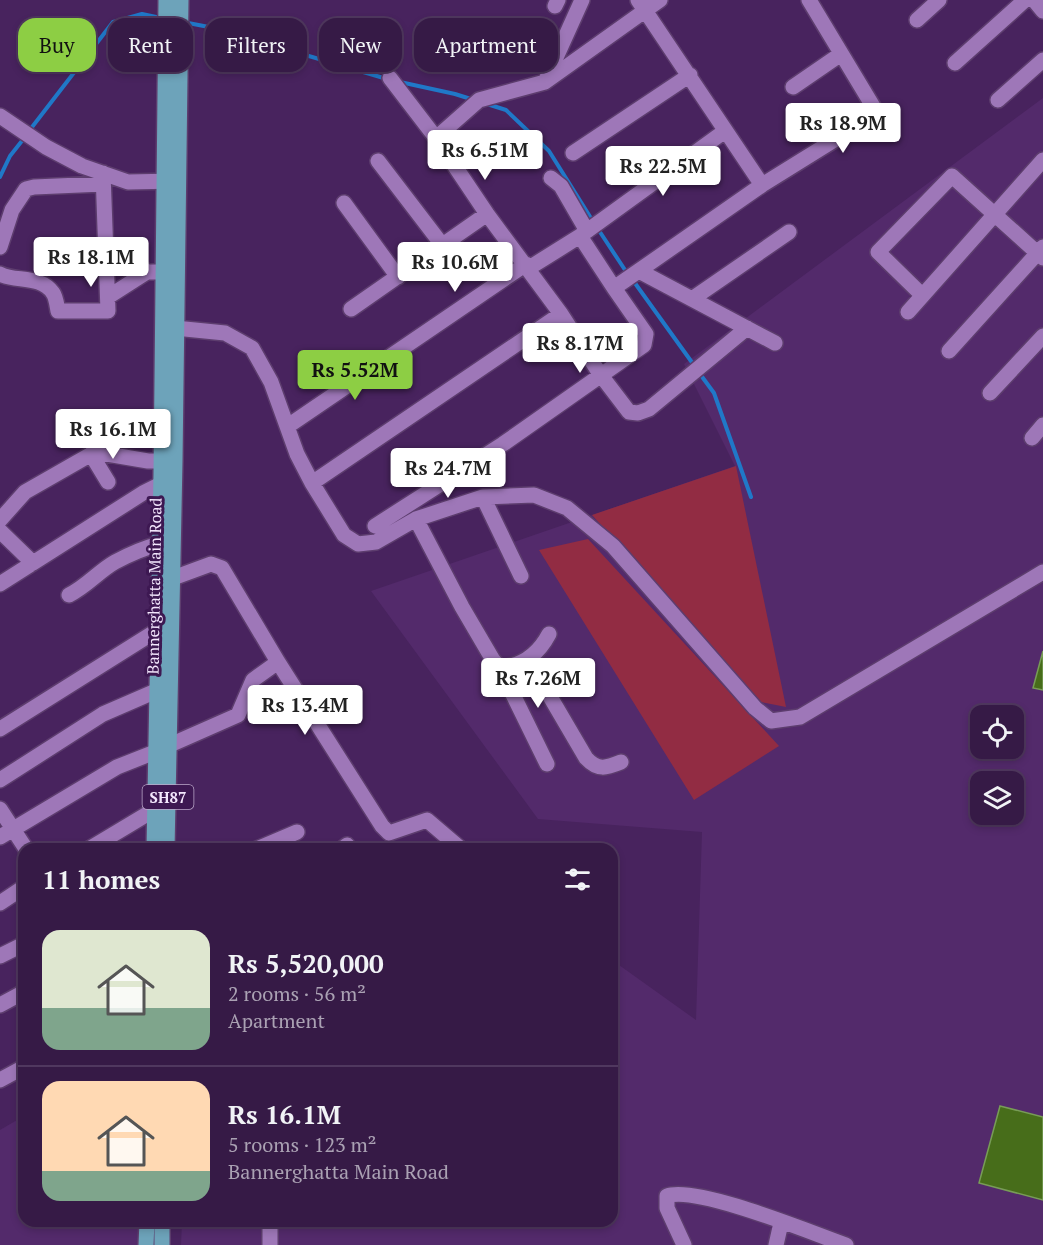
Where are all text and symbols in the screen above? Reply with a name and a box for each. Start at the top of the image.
chip: Buy [18,18,96,72]
chip: Rent [108,18,193,72]
chip: Filters [205,18,307,72]
chip: New [319,18,402,72]
chip: Apartment [414,18,558,72]
pin: Rs 18.9M [781,103,905,154]
text: Rs 18.9M [800,109,886,136]
pin: Rs 6.51M [423,130,547,181]
text: Rs 6.51M [442,136,528,163]
pin: Rs 22.5M [601,146,725,197]
text: Rs 22.5M [620,152,706,179]
pin: Rs 18.1M [29,237,153,288]
pin: Rs 10.6M [393,242,517,293]
text: Rs 18.1M [48,243,134,270]
text: Rs 10.6M [412,248,498,275]
pin: Rs 8.17M [518,323,642,374]
text: Rs 8.17M [537,329,623,356]
pin: Rs 5.52M [293,350,417,401]
text: Rs 5.52M [312,356,398,383]
pin: Rs 16.1M [51,409,175,460]
text: Rs 16.1M [70,415,156,442]
pin: Rs 24.7M [386,448,510,499]
text: Rs 24.7M [405,454,491,481]
street label: Bannerghatta Main Road [141,497,167,675]
pin: Rs 7.26M [476,658,600,709]
text: Rs 7.26M [495,664,581,691]
pin: Rs 13.4M [243,685,367,736]
text: Rs 13.4M [262,691,348,718]
map controls [970,705,1024,825]
button: locate [970,705,1024,759]
button: layers [970,771,1024,825]
road number: SH87 [142,785,194,809]
text: 11 homes [42,862,160,896]
icon: filters [561,863,594,896]
text: Rs 5,520,000 [228,946,384,980]
icon: home [90,954,162,1026]
text: 2 rooms · 56 m² [228,980,366,1007]
text: Apartment [228,1007,325,1034]
text: Rs 16.1M [228,1097,341,1131]
icon: home [90,1105,162,1177]
text: 5 rooms · 123 m² [228,1131,376,1158]
text: Bannerghatta Main Road [228,1158,449,1185]

